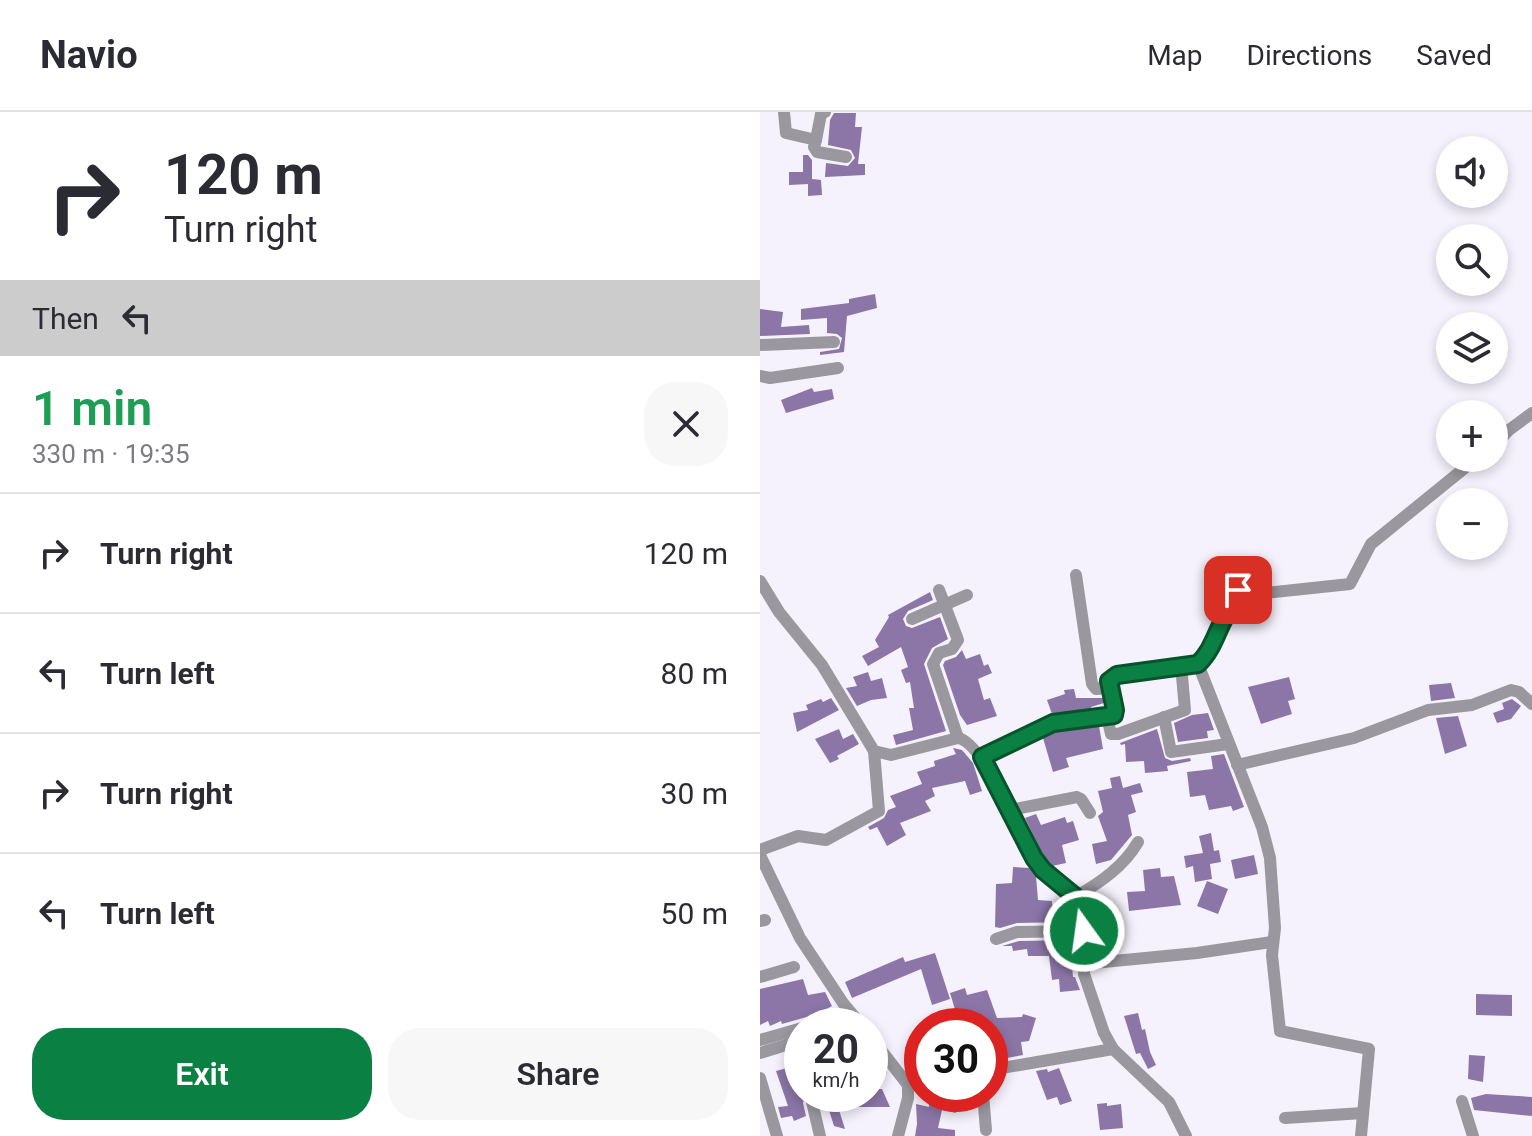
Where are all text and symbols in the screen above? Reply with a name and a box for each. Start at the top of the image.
text: Navio [40,33,138,77]
text: Map [1147,39,1203,72]
text: Directions [1247,39,1372,72]
text: Saved [1416,39,1492,72]
map controls [1436,136,1508,560]
button: sound [1436,136,1508,208]
text: 120 m [164,142,323,208]
icon: right [32,144,136,248]
text: Turn right [164,209,317,251]
button: search [1436,224,1508,296]
icon: left [115,296,159,340]
text: Then [32,301,99,336]
button: layers [1436,312,1508,384]
text: 1 min [32,380,152,437]
button: close [644,382,728,466]
button: + [1436,400,1508,472]
text: 330 m · 19:35 [32,439,190,469]
button: − [1436,488,1508,560]
icon: right [32,531,76,575]
text: Turn right [100,536,233,571]
text: 120 m [644,536,728,571]
pin [1204,556,1272,624]
icon: arrive [1216,568,1260,612]
icon: left [32,651,76,695]
text: Turn left [100,656,215,691]
text: 80 m [661,656,728,691]
icon: right [32,771,76,815]
text: Turn right [100,776,233,811]
text: 30 m [661,776,728,811]
position arrow [1042,889,1126,973]
icon: left [32,891,76,935]
text: Turn left [100,896,215,931]
text: 50 m [661,896,728,931]
speed limit sign: 30 [904,1008,1008,1112]
text: 20 [813,1026,859,1073]
button: Exit [32,1028,372,1120]
button: Share [388,1028,728,1120]
text: km/h [813,1068,859,1092]

